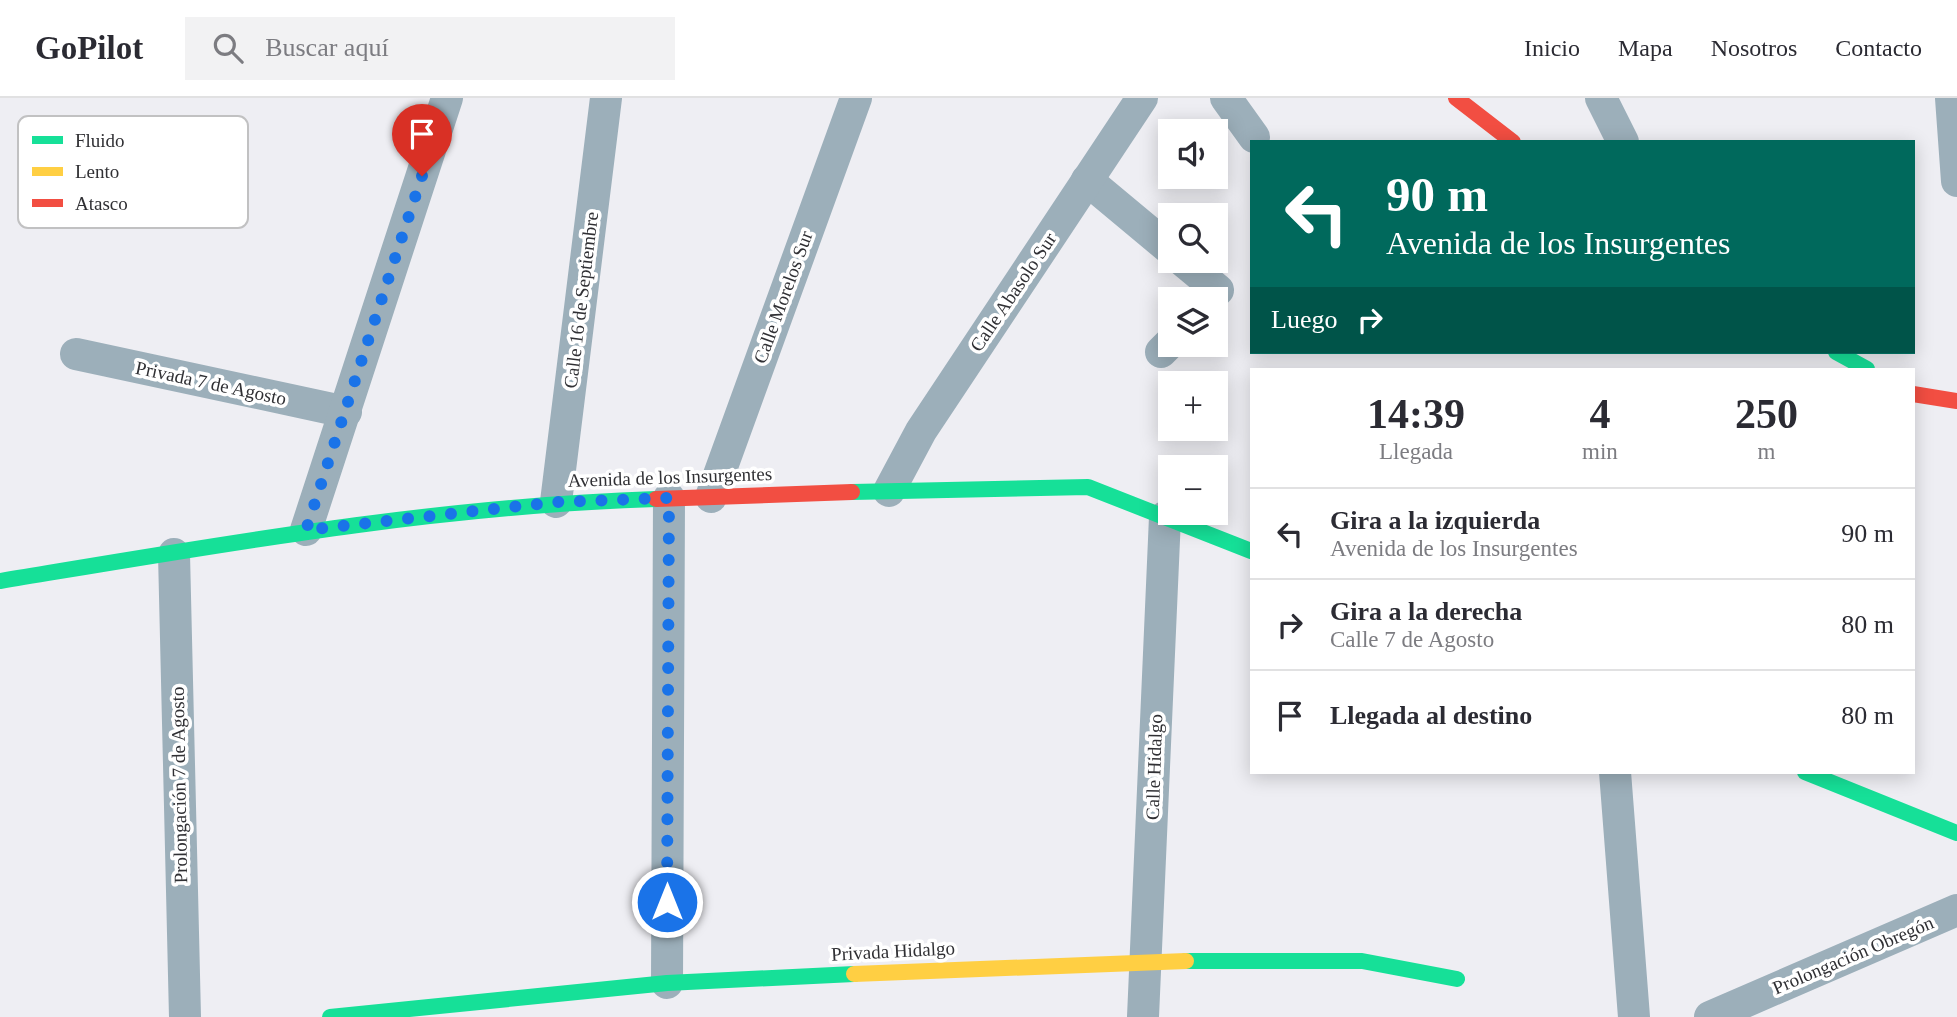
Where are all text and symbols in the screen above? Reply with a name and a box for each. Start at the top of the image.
search box [185,17,675,80]
icon: search [209,29,247,67]
text: GoPilot [35,30,143,66]
text: Buscar aquí [265,33,389,62]
text: Inicio [1524,35,1580,61]
text: Mapa [1618,35,1673,61]
text: Nosotros [1711,35,1797,61]
text: Contacto [1835,35,1922,61]
pin [392,104,452,176]
icon: arrive [403,115,441,153]
legend [18,116,248,228]
map controls [1158,119,1228,525]
button: sound [1158,119,1228,189]
text: Fluido [75,130,125,151]
text: Lento [75,161,119,182]
text: 90 m [1386,167,1488,222]
icon: left [1271,168,1362,259]
text: Atasco [75,193,128,214]
button: search [1158,203,1228,273]
street label: Calle 16 de Septiembre [560,210,602,390]
text: Avenida de los Insurgentes [1386,225,1731,261]
street label: Calle Morelos Sur [749,227,817,366]
street label: Calle Abasolo Sur [966,228,1061,355]
button: layers [1158,287,1228,357]
icon: right [1351,301,1389,339]
text: Luego [1271,305,1337,334]
street label: Privada 7 de Agosto [134,357,288,409]
button: + [1158,371,1228,441]
text: 14:39 [1367,391,1465,437]
text: 4 [1589,391,1610,437]
text: 250 [1735,391,1798,437]
text: Llegada [1379,439,1453,464]
text: min [1582,439,1618,464]
text: m [1757,439,1775,464]
button: − [1158,455,1228,525]
street label: Avenida de los Insurgentes [567,463,773,491]
text: Gira a la izquierda [1330,506,1540,535]
icon: left [1271,515,1309,553]
text: 90 m [1841,519,1894,548]
text: Avenida de los Insurgentes [1330,536,1578,561]
text: Gira a la derecha [1330,597,1522,626]
icon: right [1271,606,1309,644]
text: 80 m [1841,610,1894,639]
text: Calle 7 de Agosto [1330,627,1494,652]
street label: Prolongación 7 de Agosto [167,686,191,884]
icon: arrive [1271,697,1309,735]
text: Llegada al destino [1330,701,1532,730]
text: 80 m [1841,701,1894,730]
street label: Calle Hidalgo [1142,714,1166,820]
position arrow [630,865,704,939]
street label: Prolongación Obregón [1769,911,1937,998]
street label: Privada Hidalgo [831,937,955,965]

